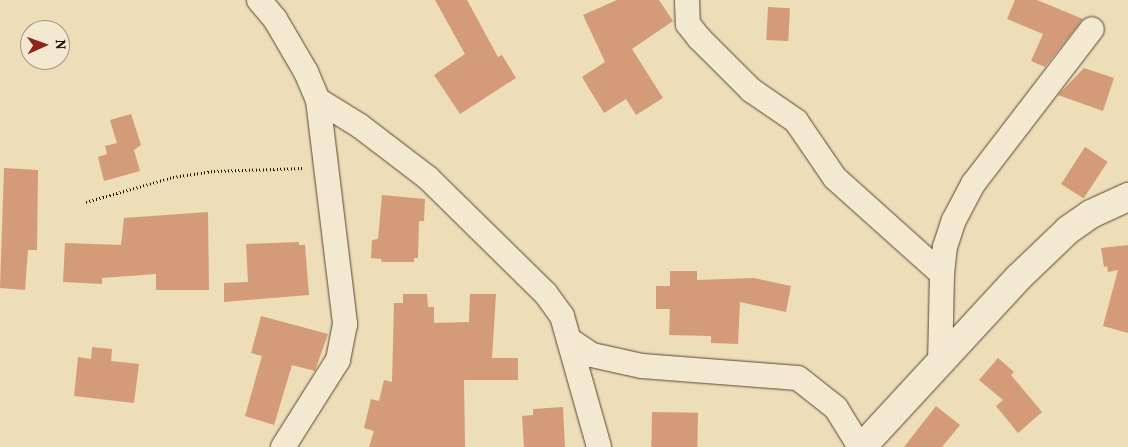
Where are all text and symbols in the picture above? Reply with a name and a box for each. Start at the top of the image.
north arrow [20,20,70,70]
text: N [50,39,69,50]

